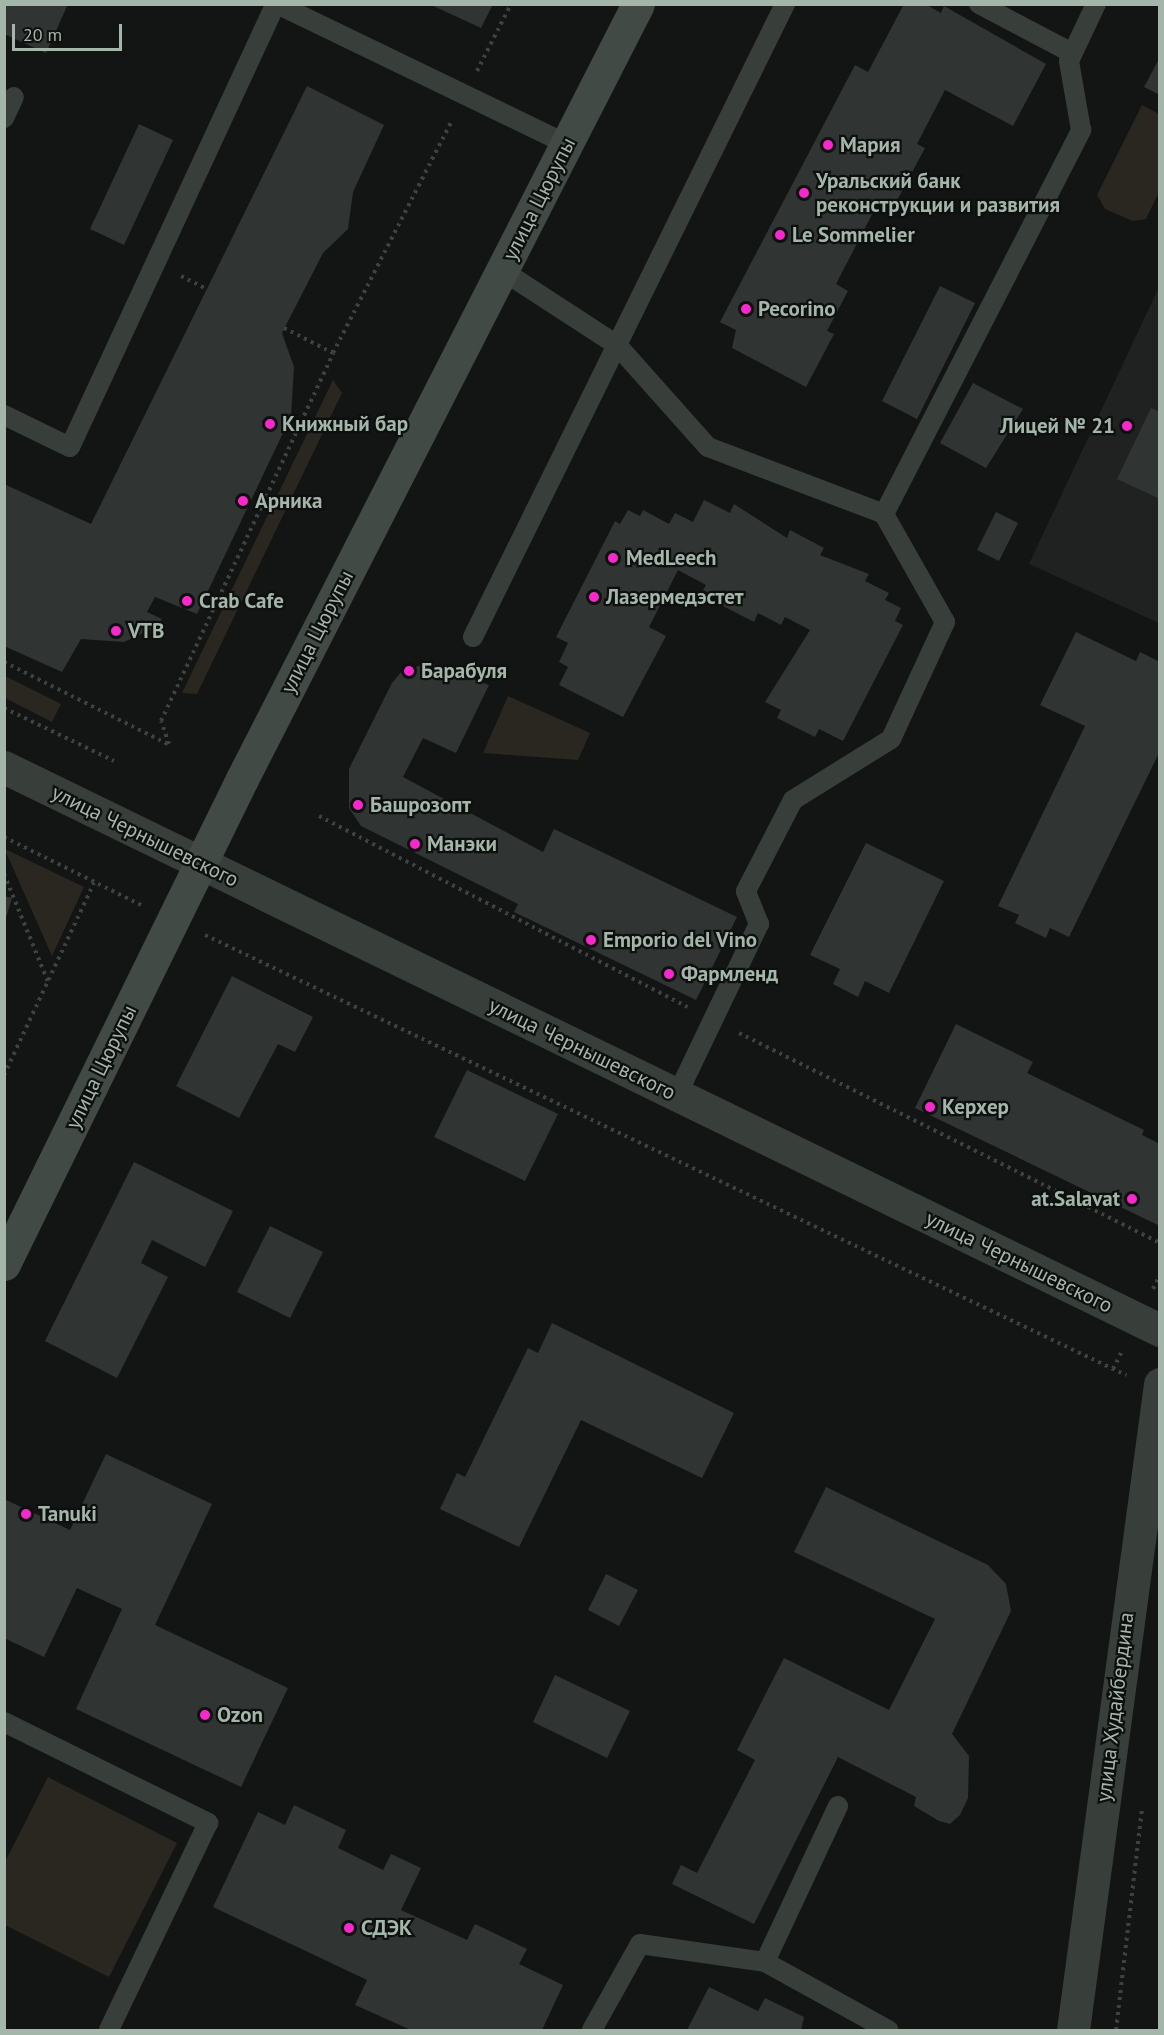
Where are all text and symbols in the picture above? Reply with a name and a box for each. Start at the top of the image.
scale bar [15,12,124,50]
text: 20 m [23,23,62,46]
place label: Мария [840,132,901,158]
street label: улица Цюрупы [497,133,581,265]
marker: Мария [821,138,835,152]
place label: Уральский банк реконструкции и развития [816,168,1060,218]
marker: Уральский банк реконструкции и развития [797,186,811,200]
place label: Le Sommelier [792,222,915,248]
marker: Le Sommelier [773,228,787,242]
place label: Pecorino [758,296,836,322]
marker: Pecorino [739,302,753,316]
place label: Книжный бар [282,411,408,437]
place label: Лицей № 21 [1001,413,1115,439]
marker: Книжный бар [263,417,277,431]
marker: Лицей № 21 [1120,419,1134,433]
place label: Арника [255,488,322,514]
marker: Арника [236,494,250,508]
place label: MedLeech [626,545,717,571]
marker: MedLeech [604,549,622,567]
street label: улица Цюрупы [275,566,359,698]
place label: Лазермедэстет [606,584,744,610]
place label: Crab Cafe [199,588,284,614]
marker: Лазермедэстет [587,590,601,604]
marker: Crab Cafe [180,594,194,608]
place label: VTB [128,618,164,644]
marker: VTB [109,624,123,638]
place label: Барабуля [421,658,507,684]
marker: Барабуля [402,664,416,678]
street label: улица Чернышевского [47,780,243,892]
place label: Башрозопт [370,792,471,818]
marker: Башрозопт [351,798,365,812]
place label: Манэки [427,831,497,857]
marker: Манэки [408,837,422,851]
place label: Emporio del Vino [603,927,758,953]
marker: Emporio del Vino [584,933,598,947]
place label: Фармленд [681,961,778,987]
marker: Фармленд [662,967,676,981]
street label: улица Чернышевского [484,993,680,1105]
street label: улица Цюрупы [60,1001,142,1133]
place label: Керхер [942,1094,1009,1120]
marker: Керхер [923,1100,937,1114]
place label: at.Salavat [1031,1186,1120,1212]
marker: at.Salavat [1125,1192,1139,1206]
street label: улица Чернышевского [921,1206,1117,1318]
place label: Tanuki [38,1501,97,1527]
marker: Tanuki [19,1507,33,1521]
street label: улица Худайбердина [1091,1610,1139,1804]
place label: Ozon [217,1702,263,1728]
marker: Ozon [198,1708,212,1722]
place label: СДЭК [361,1915,412,1941]
marker: СДЭК [342,1921,356,1935]

